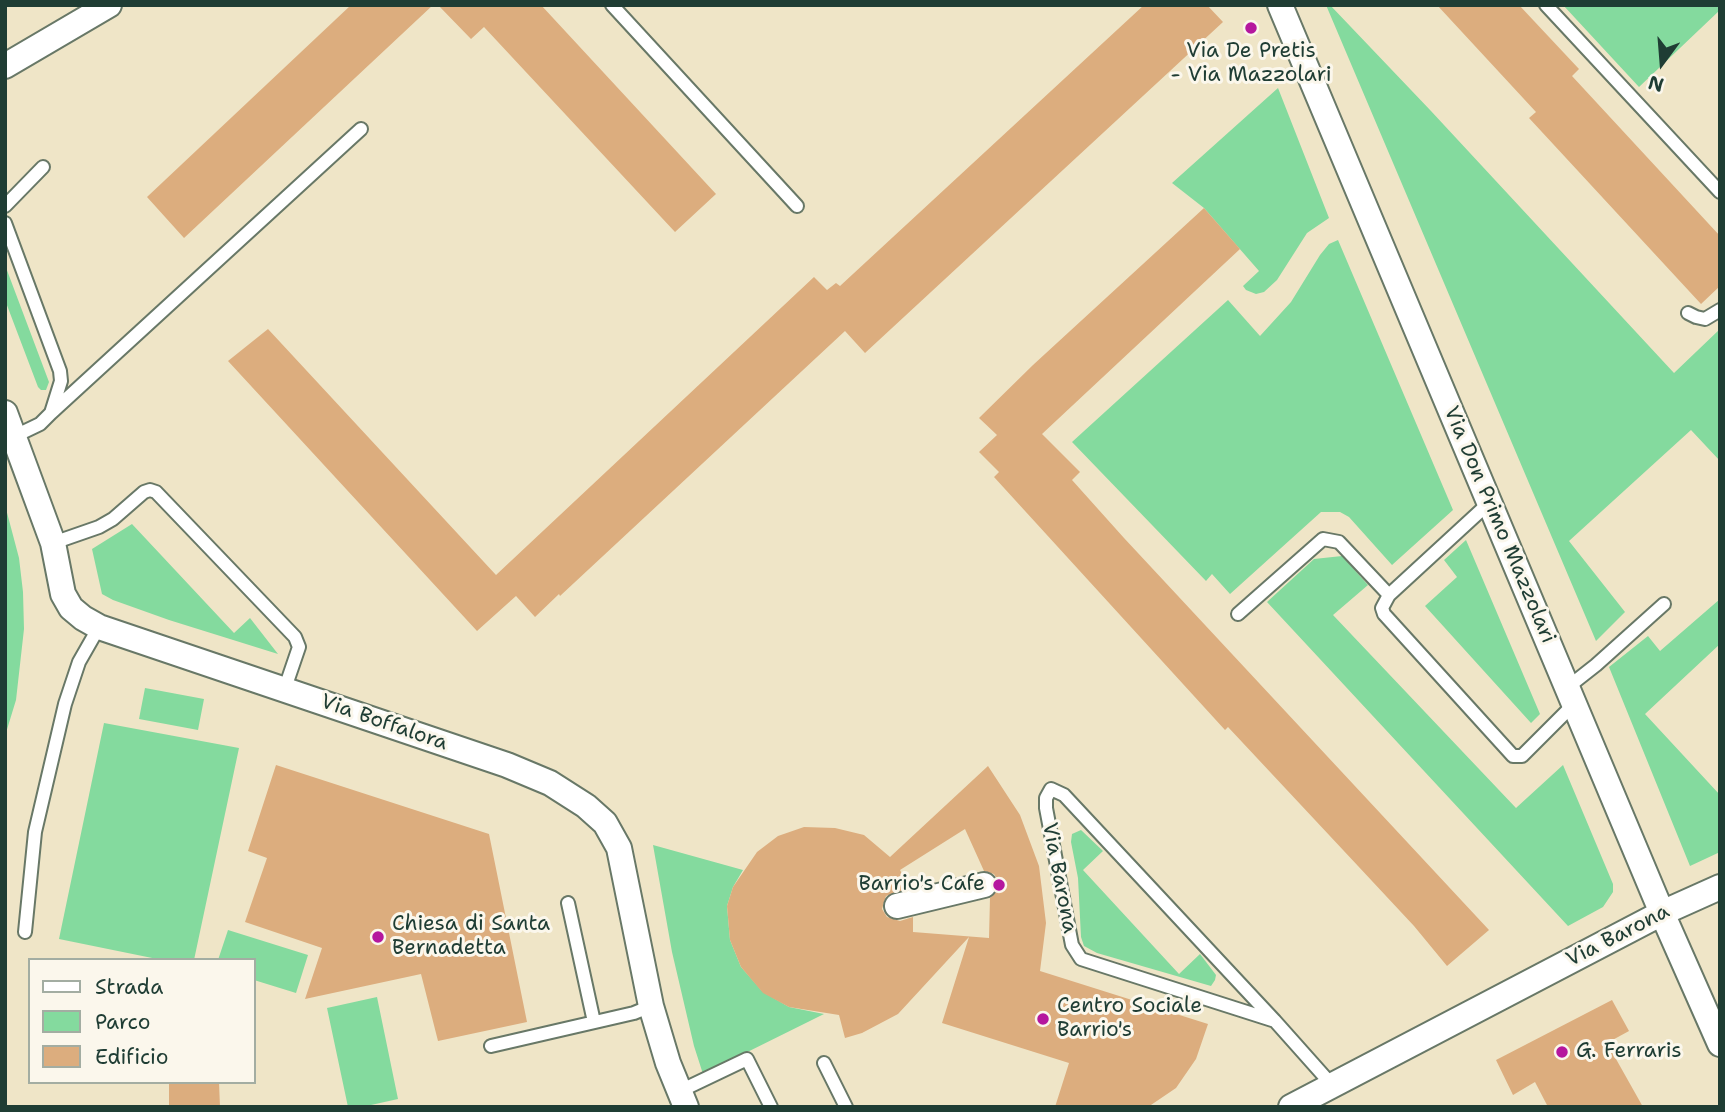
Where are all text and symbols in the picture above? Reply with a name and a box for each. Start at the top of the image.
marker: Via De Pretis - Via Mazzolari [1243,20,1259,36]
north arrow [1627,28,1697,98]
place label: Via De Pretis - Via Mazzolari [1170,39,1332,89]
text: N [1645,70,1667,98]
street label: Via Don Primo Mazzolari [1438,403,1560,647]
street label: Via Boffalora [317,690,451,756]
street label: Via Barona [1036,820,1082,936]
place label: Barrio's Cafe [858,872,985,898]
marker: Barrio's Cafe [991,877,1007,893]
street label: Via Barona [1562,899,1674,973]
place label: Chiesa di Santa Bernadetta [392,912,550,962]
marker: Chiesa di Santa Bernadetta [370,929,386,945]
legend [28,958,256,1084]
text: Strada [95,973,163,1001]
place label: Centro Sociale Barrio's [1057,994,1202,1044]
text: Parco [95,1008,150,1036]
marker: Centro Sociale Barrio's [1035,1011,1051,1027]
place label: G. Ferraris [1576,1039,1682,1065]
text: Edificio [95,1043,168,1071]
marker: G. Ferraris [1554,1044,1570,1060]

